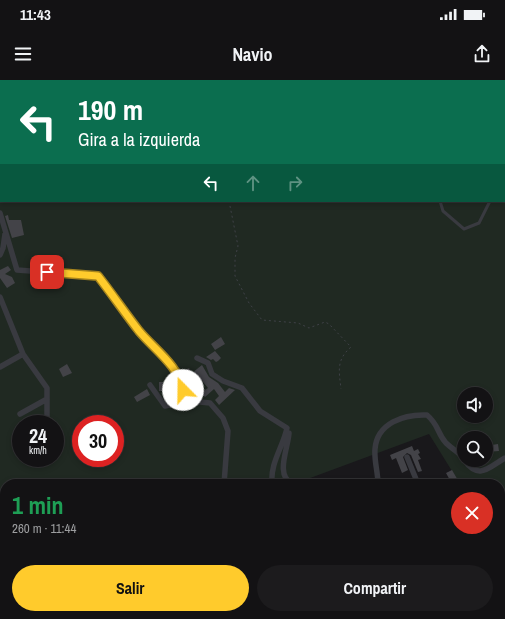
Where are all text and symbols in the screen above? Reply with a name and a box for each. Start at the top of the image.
text: 11:43 [20,4,51,25]
text: Navio [232,42,273,67]
icon: menu [12,43,34,65]
icon: share [471,43,493,65]
text: 190 m [78,91,143,129]
icon: left [12,96,64,148]
text: Gira a la izquierda [78,127,200,152]
icon: left [200,172,222,194]
icon: ahead [242,172,264,194]
icon: right [284,172,306,194]
pin [30,255,64,289]
icon: arrive [36,261,58,283]
position arrow [162,369,204,411]
map controls [457,387,493,467]
button: sound [457,387,493,423]
speed limit sign: 30 [72,415,124,467]
text: 24 [29,422,47,449]
button: search [457,431,493,467]
text: km/h [29,444,47,457]
text: 1 min [12,489,63,521]
button: close [451,492,493,534]
text: 260 m · 11:44 [12,520,76,537]
button: Salir [12,565,249,611]
button: Compartir [257,565,493,611]

